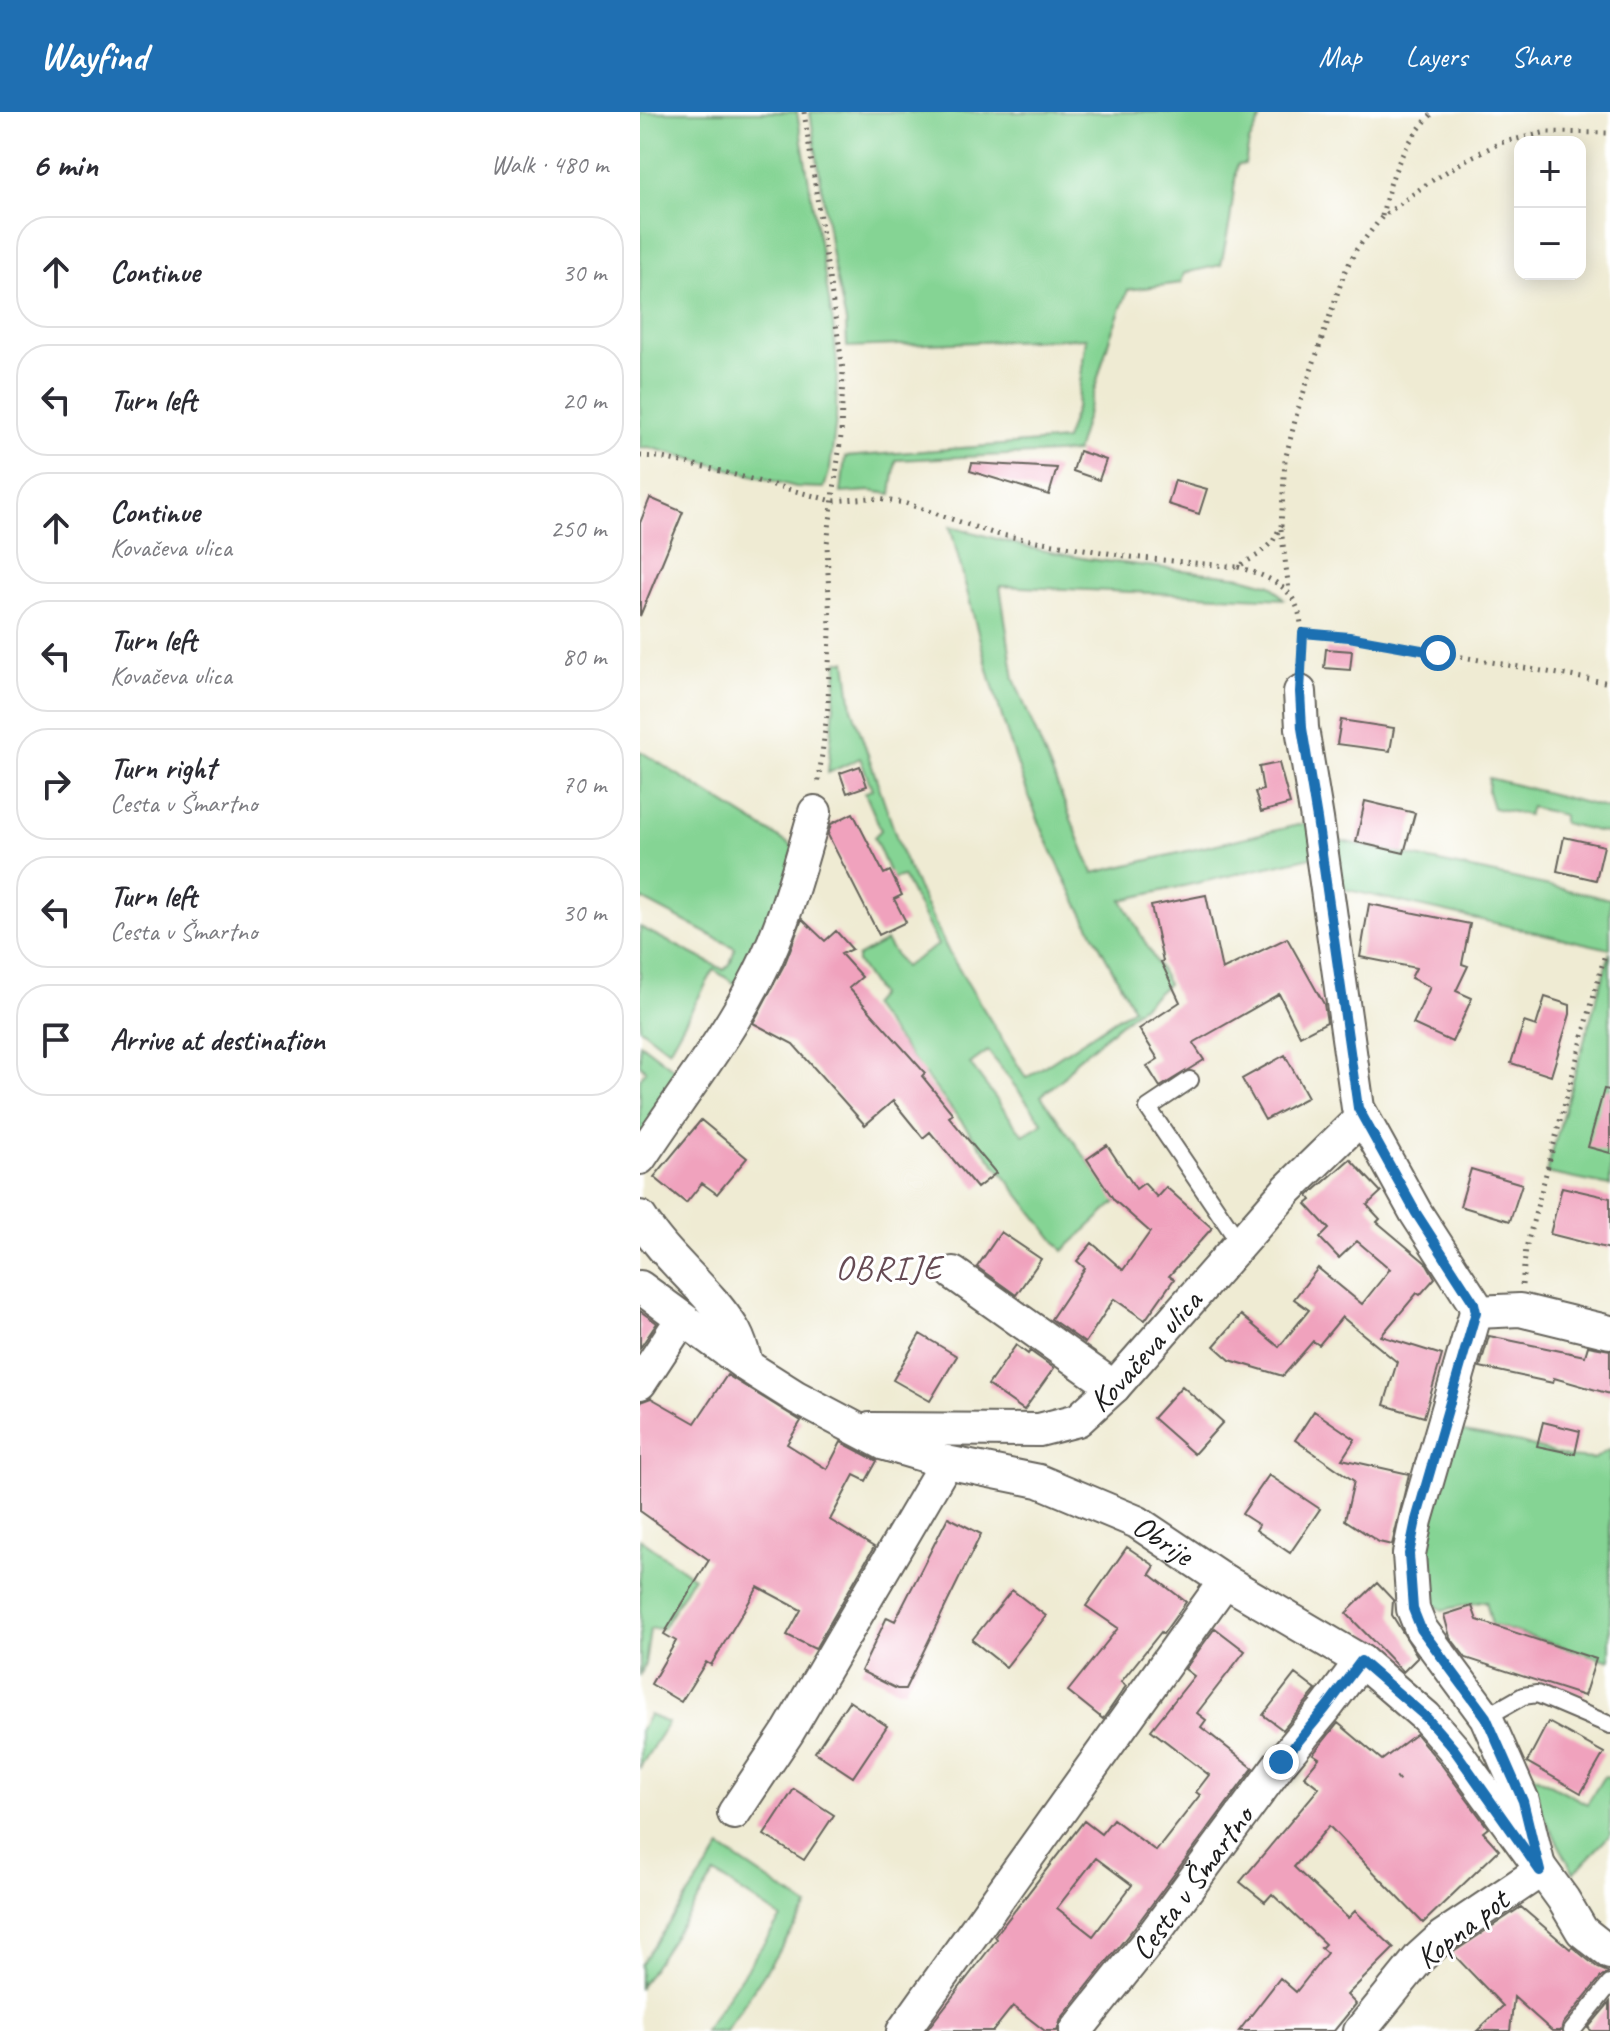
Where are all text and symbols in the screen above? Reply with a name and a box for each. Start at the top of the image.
text: Wayfind [40,33,147,80]
text: Map [1319,39,1362,74]
text: Layers [1406,39,1467,74]
text: Share [1511,39,1570,74]
map controls [1514,136,1586,280]
button: + [1514,136,1586,208]
text: 6 min [32,143,98,186]
text: Walk · 480 m [491,148,608,181]
button: − [1514,208,1586,280]
icon: ahead [34,250,78,294]
text: Continue [110,253,200,291]
text: 30 m [562,256,606,289]
icon: left [34,378,78,422]
text: Turn left [110,381,197,419]
text: 20 m [562,384,606,417]
text: Continue [110,493,200,531]
icon: ahead [34,506,78,550]
text: 250 m [550,512,606,545]
text: Kovačeva ulica [110,531,232,564]
text: Turn left [110,621,197,659]
icon: left [34,634,78,678]
route start [1420,635,1456,671]
text: 80 m [562,640,606,673]
text: Kovačeva ulica [110,659,232,692]
text: Turn right [110,749,215,787]
icon: right [34,762,78,806]
text: 70 m [562,768,606,801]
text: Cesta v Šmartno [110,787,257,820]
text: Turn left [110,877,197,915]
icon: left [34,890,78,934]
text: 30 m [562,896,606,929]
text: Cesta v Šmartno [110,915,257,948]
icon: arrive [34,1018,78,1062]
text: Arrive at destination [110,1021,325,1059]
district label: OBRIJE [835,1246,945,1289]
street label: Kovačeva ulica [1080,1279,1212,1421]
street label: Obrije [1125,1505,1204,1576]
route end [1263,1744,1299,1780]
street label: Cesta v Šmartno [1121,1795,1264,1968]
street label: Kopna pot [1407,1878,1519,1978]

